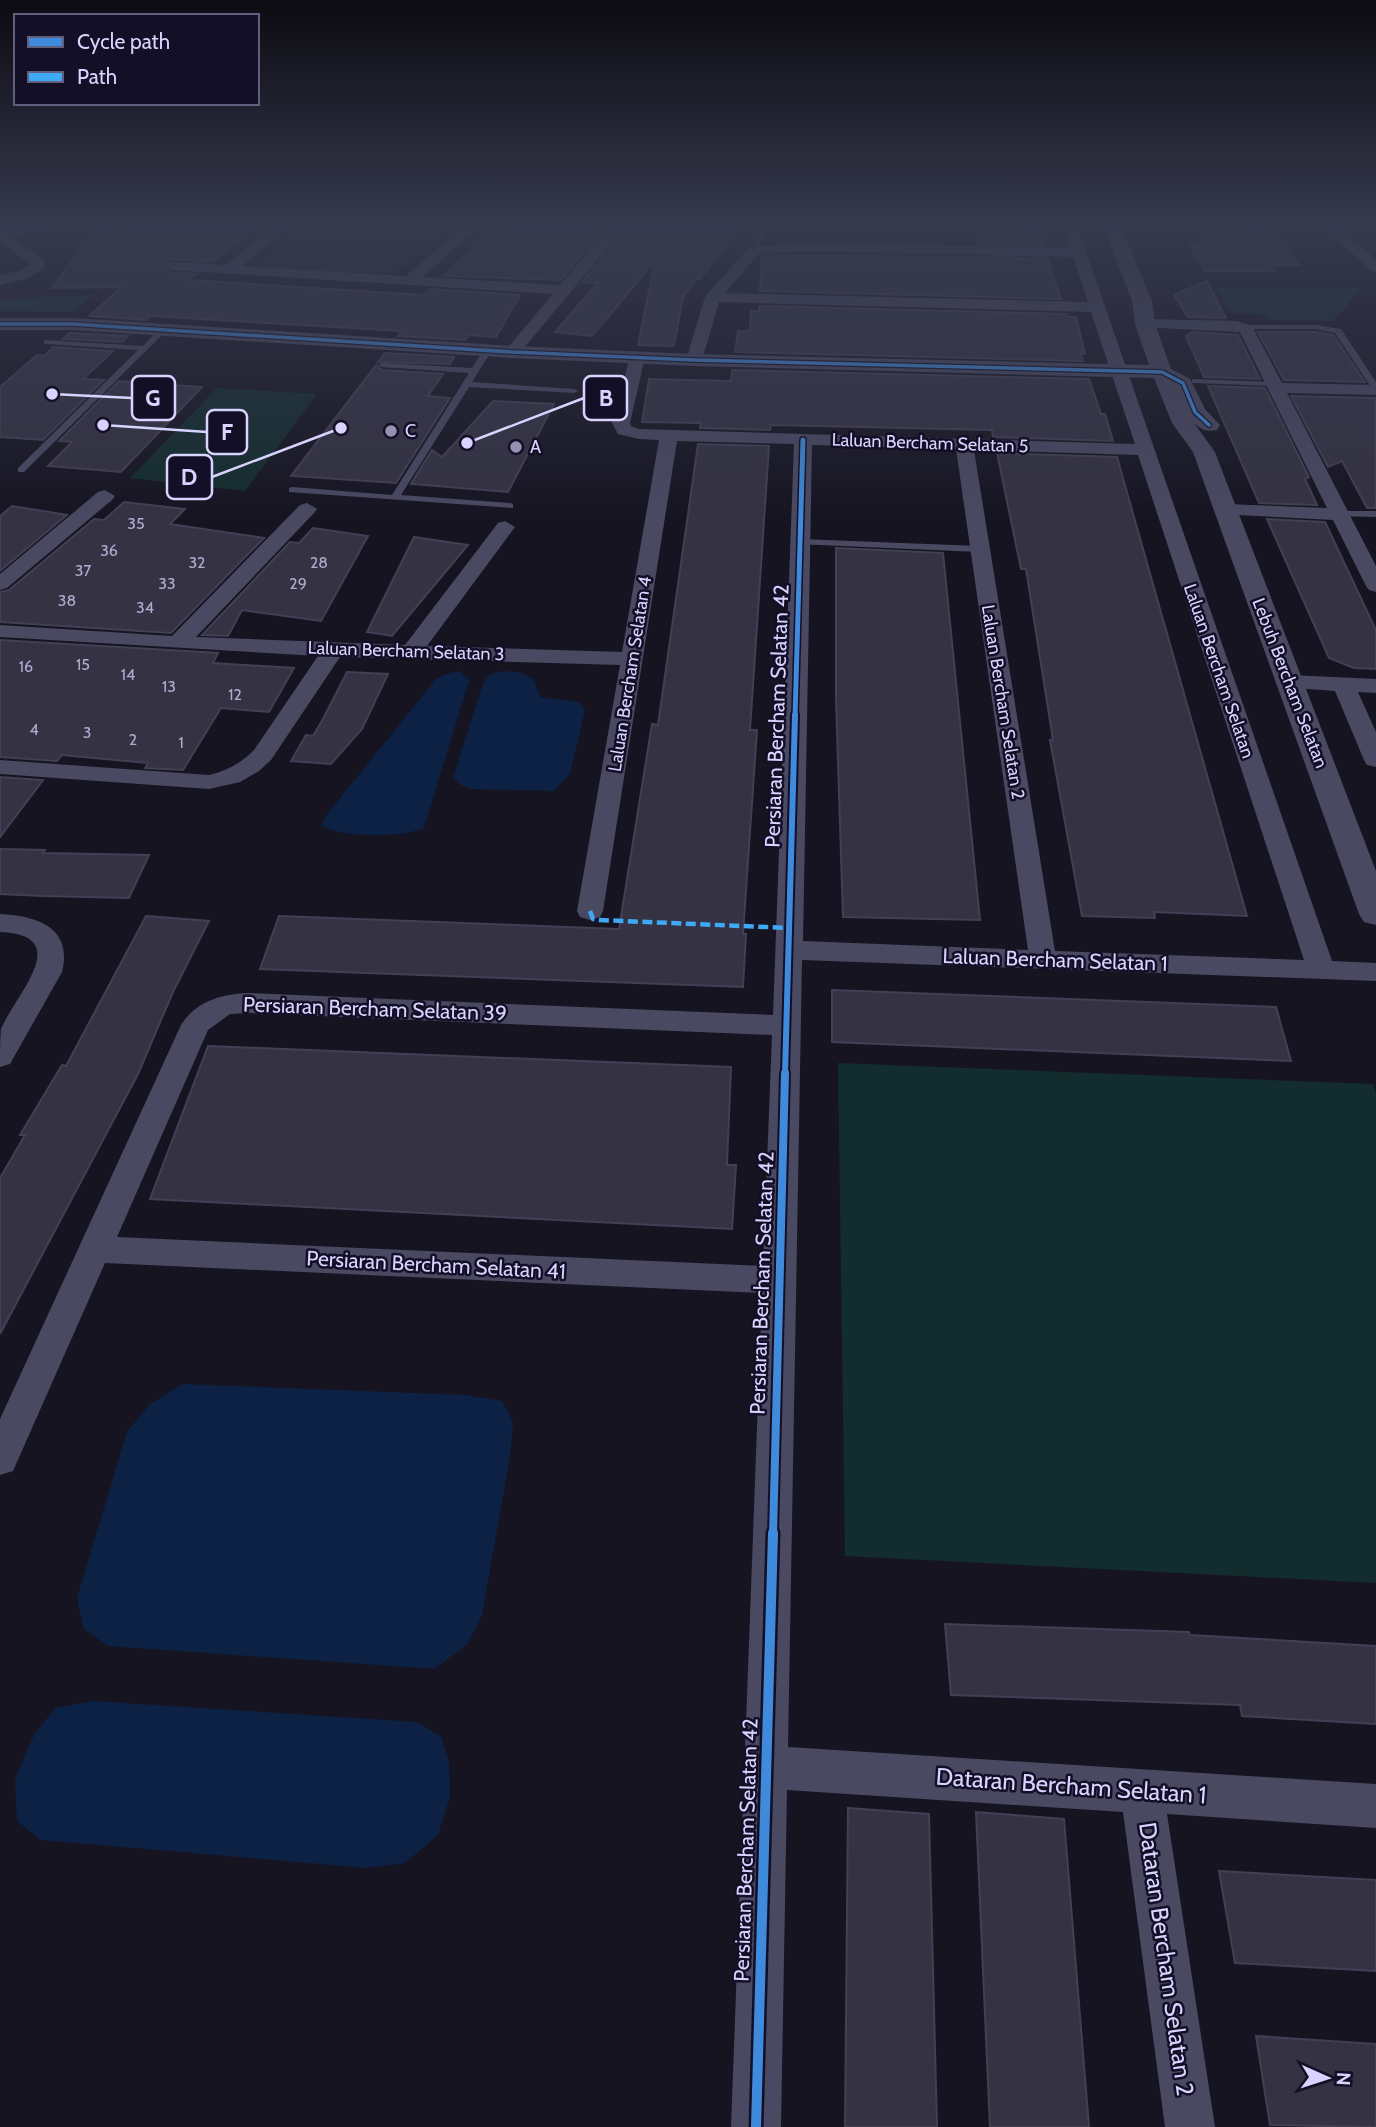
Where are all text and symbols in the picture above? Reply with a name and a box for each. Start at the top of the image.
legend [14,14,259,105]
text: Cycle path [77,29,170,54]
text: Path [77,64,117,89]
callout: G [132,376,175,420]
callout: B [584,376,627,420]
text: G [145,384,161,412]
text: B [599,384,613,412]
callout: F [207,410,247,454]
text: F [221,418,233,446]
place label: C [405,420,416,442]
marker: C [383,423,399,439]
street label: Laluan Bercham Selatan 5 [831,429,1029,457]
place label: A [530,436,541,458]
marker: A [508,439,524,455]
callout: D [167,455,212,499]
text: D [181,463,197,491]
house number: 35 [127,514,145,533]
house number: 36 [100,541,118,560]
house number: 32 [188,553,206,572]
house number: 28 [310,553,328,572]
house number: 37 [75,561,91,580]
house number: 33 [158,574,176,593]
house number: 29 [289,574,307,593]
street label: Laluan Bercham Selatan 4 [604,575,656,773]
street label: Laluan Bercham Selatan [1179,581,1259,761]
street label: Persiaran Bercham Selatan 42 [759,584,794,848]
house number: 38 [58,591,76,610]
street label: Lebuh Bercham Selatan [1247,595,1333,771]
house number: 34 [136,598,154,617]
street label: Laluan Bercham Selatan 2 [977,603,1029,801]
street label: Laluan Bercham Selatan 3 [307,637,505,665]
house number: 15 [76,655,90,674]
house number: 16 [19,657,33,676]
house number: 14 [121,665,135,684]
house number: 13 [162,677,176,696]
house number: 12 [228,685,242,704]
house number: 4 [29,720,39,739]
house number: 3 [83,723,91,742]
house number: 2 [129,730,137,749]
house number: 1 [178,733,184,752]
street label: Laluan Bercham Selatan 1 [942,943,1168,976]
street label: Persiaran Bercham Selatan 39 [243,991,507,1026]
street label: Persiaran Bercham Selatan 42 [744,1151,779,1415]
street label: Persiaran Bercham Selatan 41 [306,1245,566,1284]
street label: Persiaran Bercham Selatan 42 [728,1718,763,1982]
street label: Dataran Bercham Selatan 1 [935,1762,1207,1809]
street label: Dataran Bercham Selatan 2 [1133,1820,1200,2098]
north arrow [1292,2043,1362,2113]
text: N [1332,2072,1355,2086]

